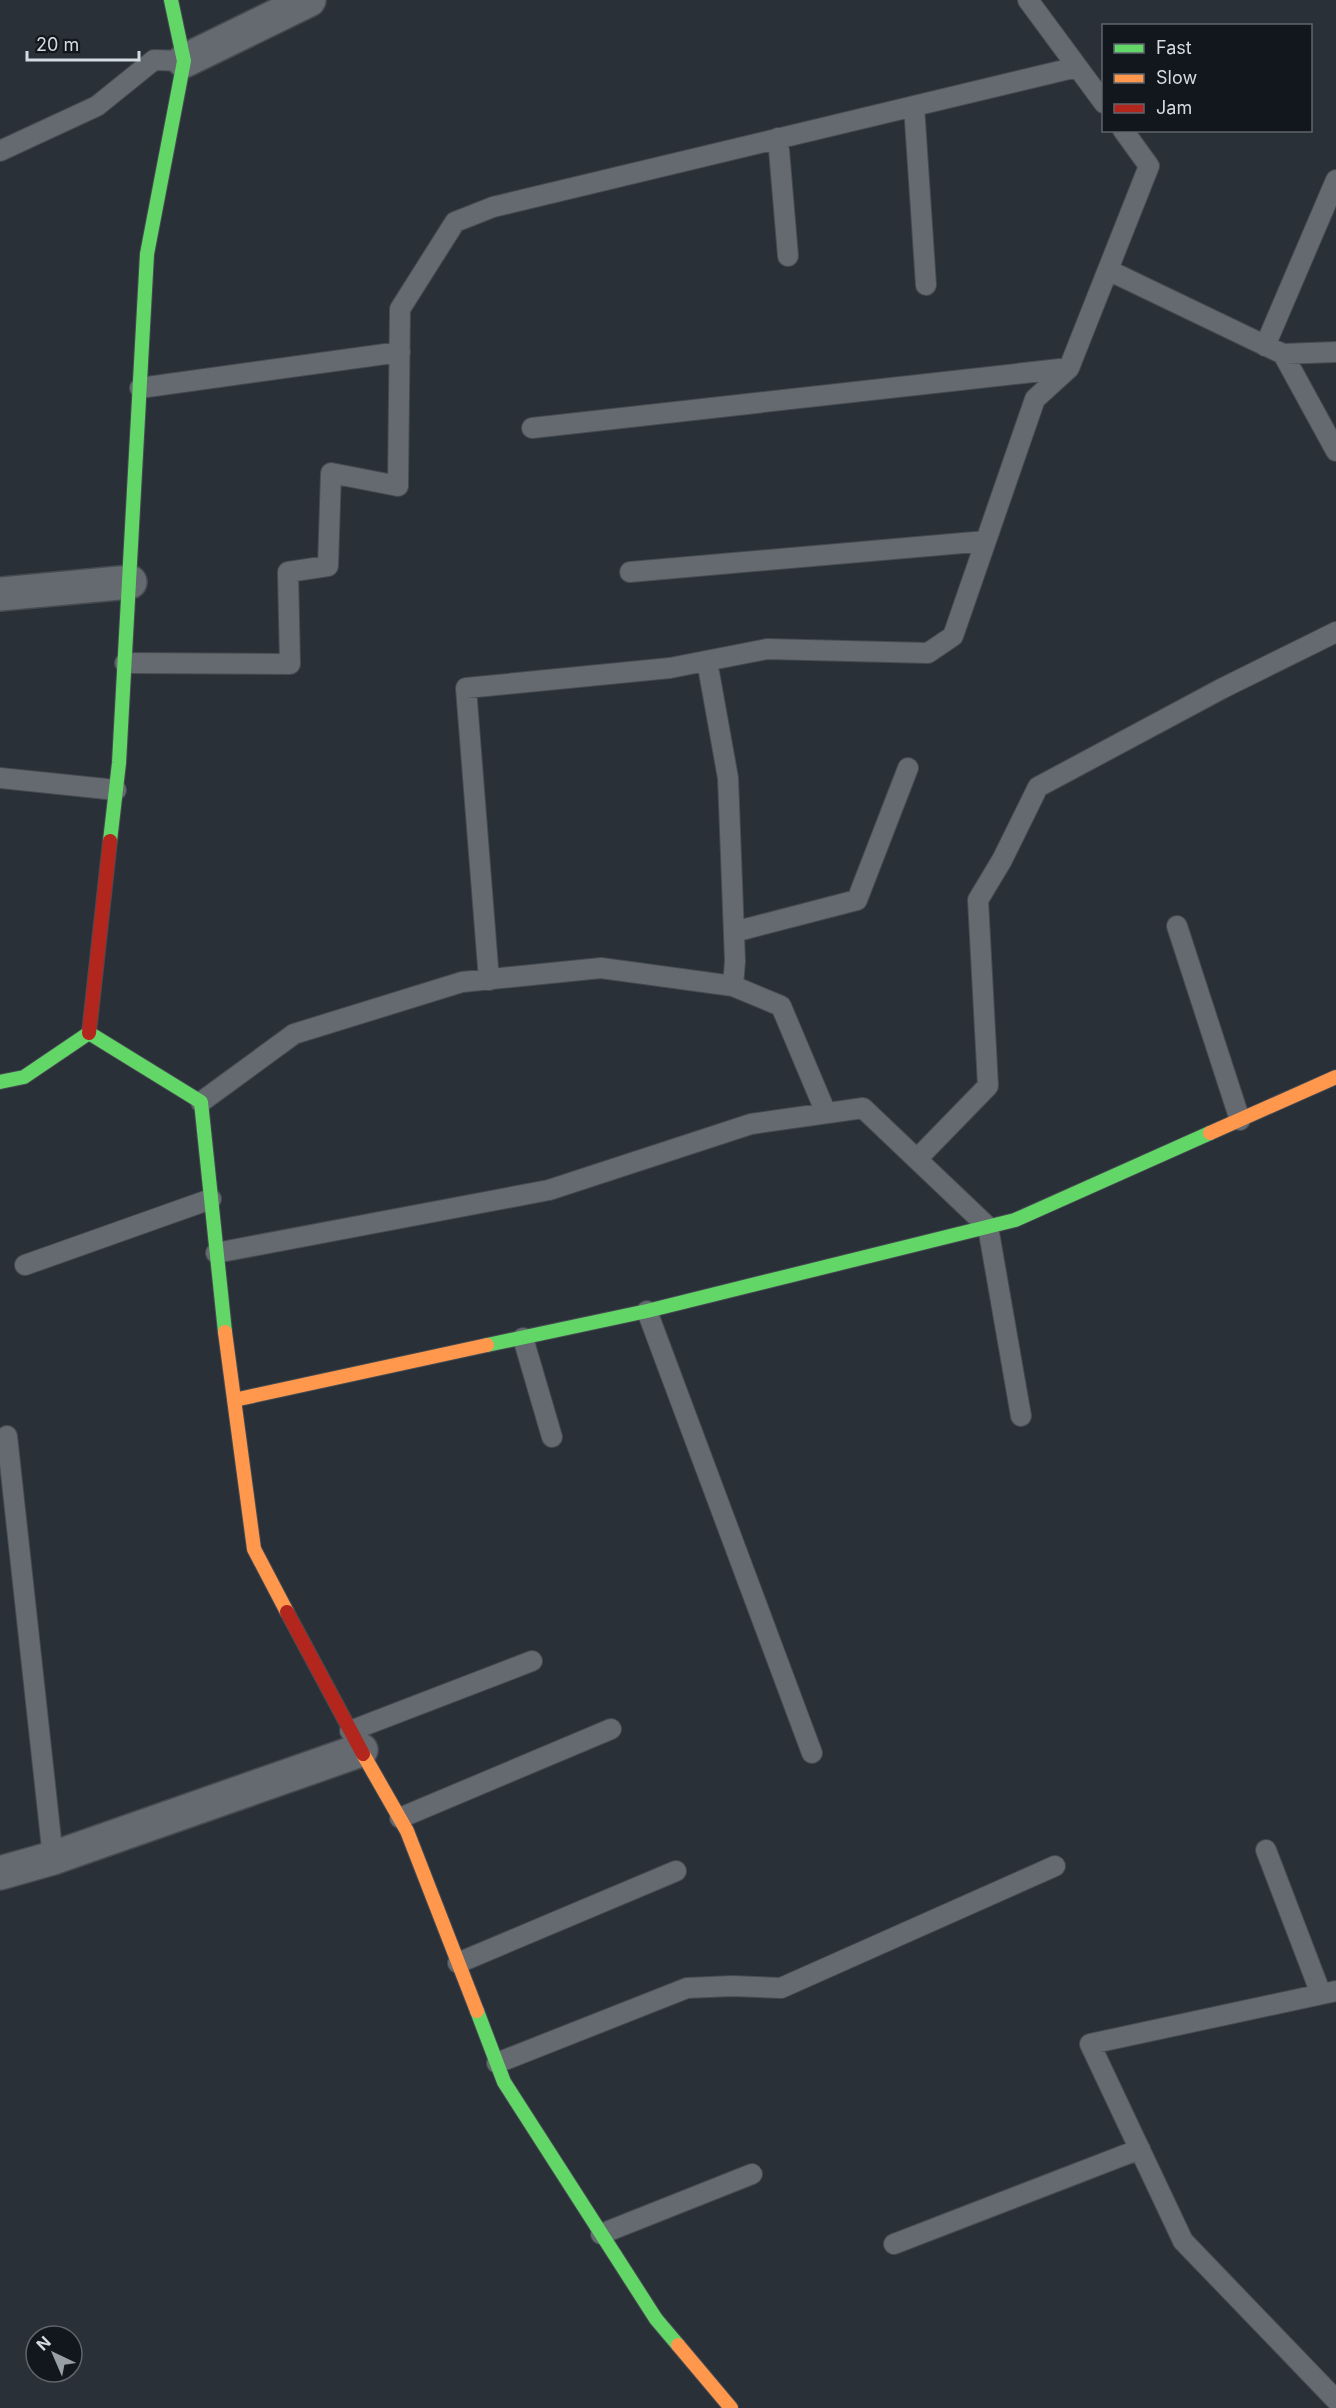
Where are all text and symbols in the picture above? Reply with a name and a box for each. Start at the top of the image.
scale bar [27,24,140,62]
legend [1102,24,1312,132]
text: 20 m [36,34,79,55]
text: Fast [1156,37,1192,58]
text: Slow [1156,67,1197,88]
text: Jam [1156,97,1192,118]
north arrow [24,2324,84,2384]
text: N [32,2332,55,2355]

